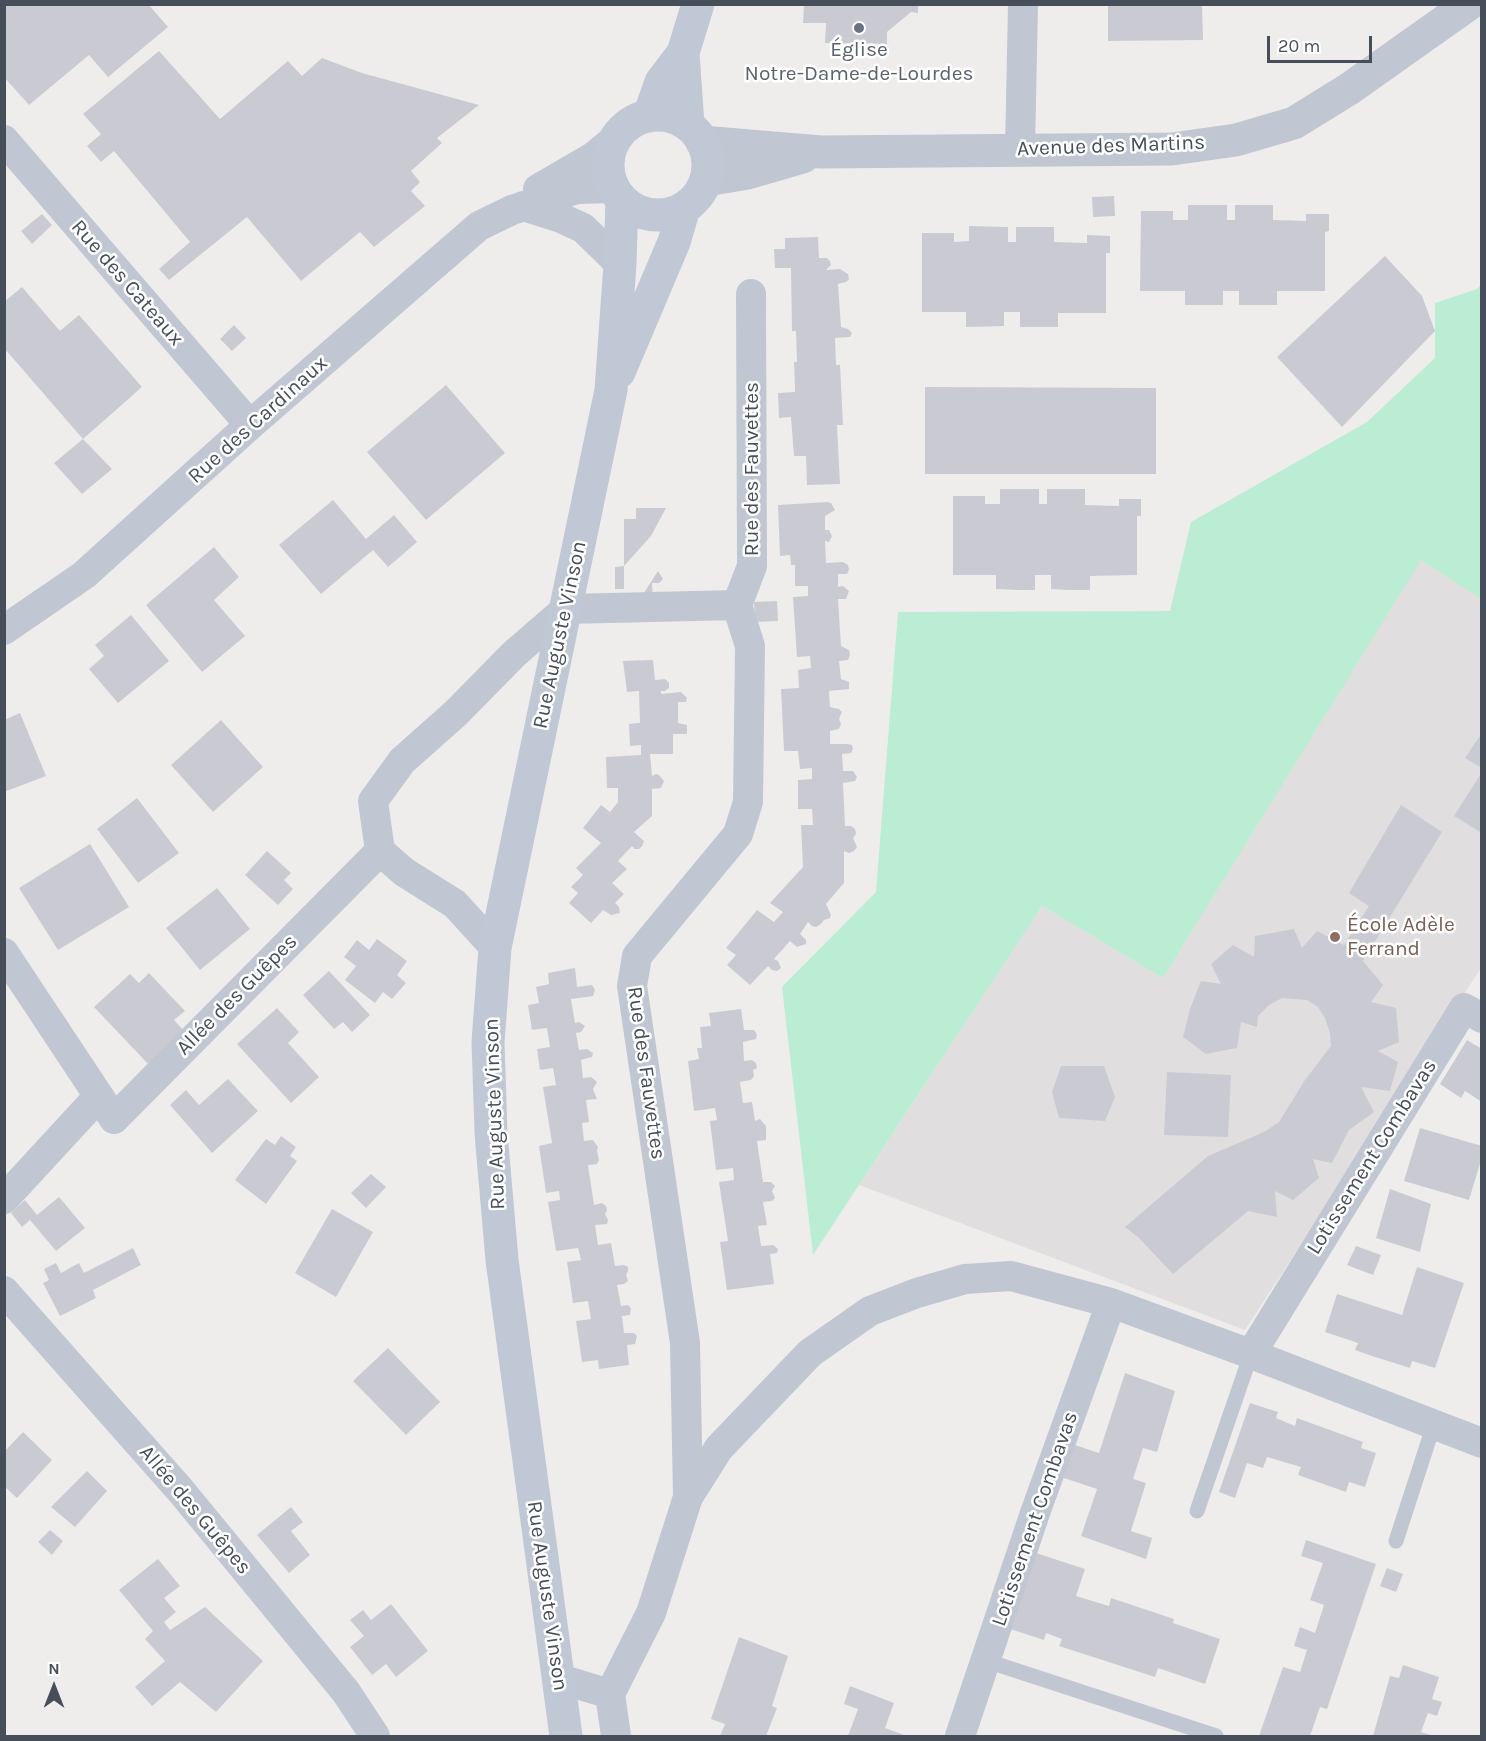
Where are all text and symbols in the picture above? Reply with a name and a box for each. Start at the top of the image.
marker: Église Notre-Dame-de-Lourdes [852,21,866,35]
scale bar [1270,24,1375,62]
text: 20 m [1278,35,1320,57]
place label: Église Notre-Dame-de-Lourdes [745,37,973,87]
street label: Avenue des Martins [1017,130,1205,162]
street label: Rue des Cateaux [65,215,189,351]
street label: Rue des Cardinaux [183,351,333,489]
street label: Rue des Fauvettes [739,382,765,556]
street label: Rue Auguste Vinson [528,539,592,731]
place label: École Adèle Ferrand [1347,912,1455,962]
street label: Allée des Guêpes [171,929,303,1061]
marker: École Adèle Ferrand [1328,930,1342,944]
street label: Rue des Fauvettes [621,985,671,1161]
street label: Rue Auguste Vinson [479,1018,511,1210]
street label: Lotissement Combavas [1302,1055,1442,1259]
street label: Lotissement Combavas [986,1408,1084,1630]
street label: Allée des Guêpes [134,1440,256,1580]
street label: Rue Auguste Vinson [521,1500,573,1692]
north arrow [24,1657,84,1717]
text: N [48,1659,60,1678]

